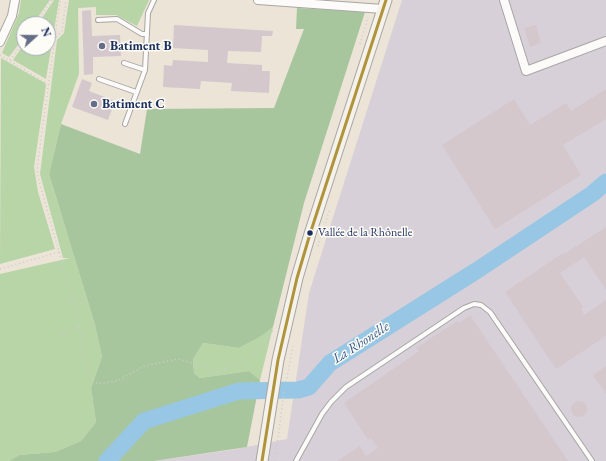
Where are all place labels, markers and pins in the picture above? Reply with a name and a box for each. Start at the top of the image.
place label: Batiment B [110,38,172,54]
marker: Batiment B [97,41,107,51]
place label: Batiment C [102,96,165,112]
marker: Batiment C [89,99,99,109]
place label: Vallée de la Rhônelle [318,226,412,240]
marker: Vallée de la Rhônelle [305,228,315,238]

